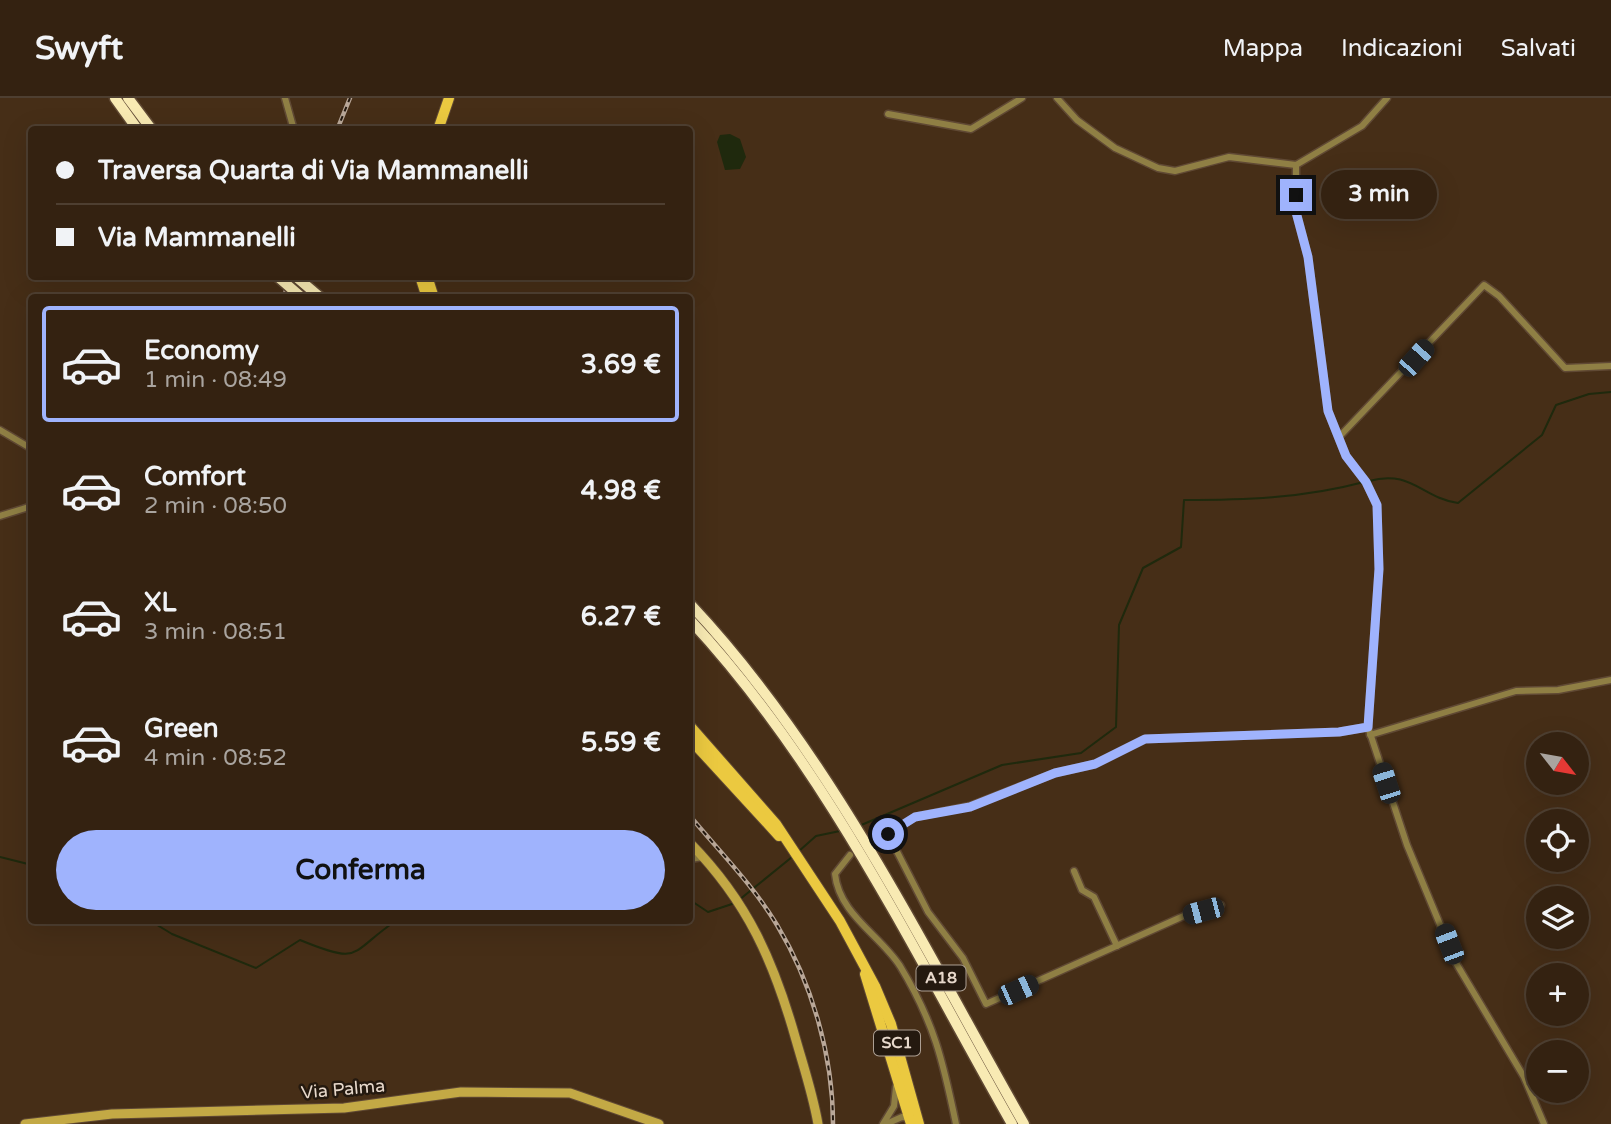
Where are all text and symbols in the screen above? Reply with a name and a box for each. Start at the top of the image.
text: Swyft [35,29,123,68]
text: Mappa [1223,34,1303,63]
text: Indicazioni [1341,34,1463,63]
text: Salvati [1501,34,1576,63]
text: Traversa Quarta di Via Mammanelli [98,155,529,186]
callout: 3 min [1320,170,1436,220]
route end [1280,179,1312,211]
text: 3 min [1348,180,1410,208]
text: Via Mammanelli [98,222,296,253]
icon: car [60,333,123,396]
text: Economy [144,335,259,366]
car [1395,335,1438,381]
text: 3.69 € [581,349,661,380]
text: 1 min · 08:49 [144,366,287,394]
icon: car [60,459,123,522]
text: Comfort [144,461,246,492]
text: 4.98 € [581,475,661,506]
text: 2 min · 08:50 [144,492,287,520]
icon: car [60,585,123,648]
text: XL [144,587,176,618]
text: 6.27 € [581,601,661,632]
text: 3 min · 08:51 [144,618,287,646]
icon: car [60,711,123,774]
text: Green [144,713,219,744]
text: 5.59 € [581,727,661,758]
north arrow [1526,732,1589,794]
map controls [1526,732,1589,1103]
text: 4 min · 08:52 [144,744,287,772]
car [1370,760,1403,806]
button: locate [1526,809,1589,872]
route start [872,818,904,850]
button: Conferma [56,830,665,910]
button: layers [1526,886,1589,949]
car [1180,895,1227,927]
car [1432,921,1467,967]
button: + [1526,963,1589,1026]
road number: A18 [916,965,965,990]
car [995,972,1042,1008]
road number: SC1 [874,1030,920,1056]
button: − [1526,1040,1589,1103]
street label: Via Palma [300,1074,386,1104]

